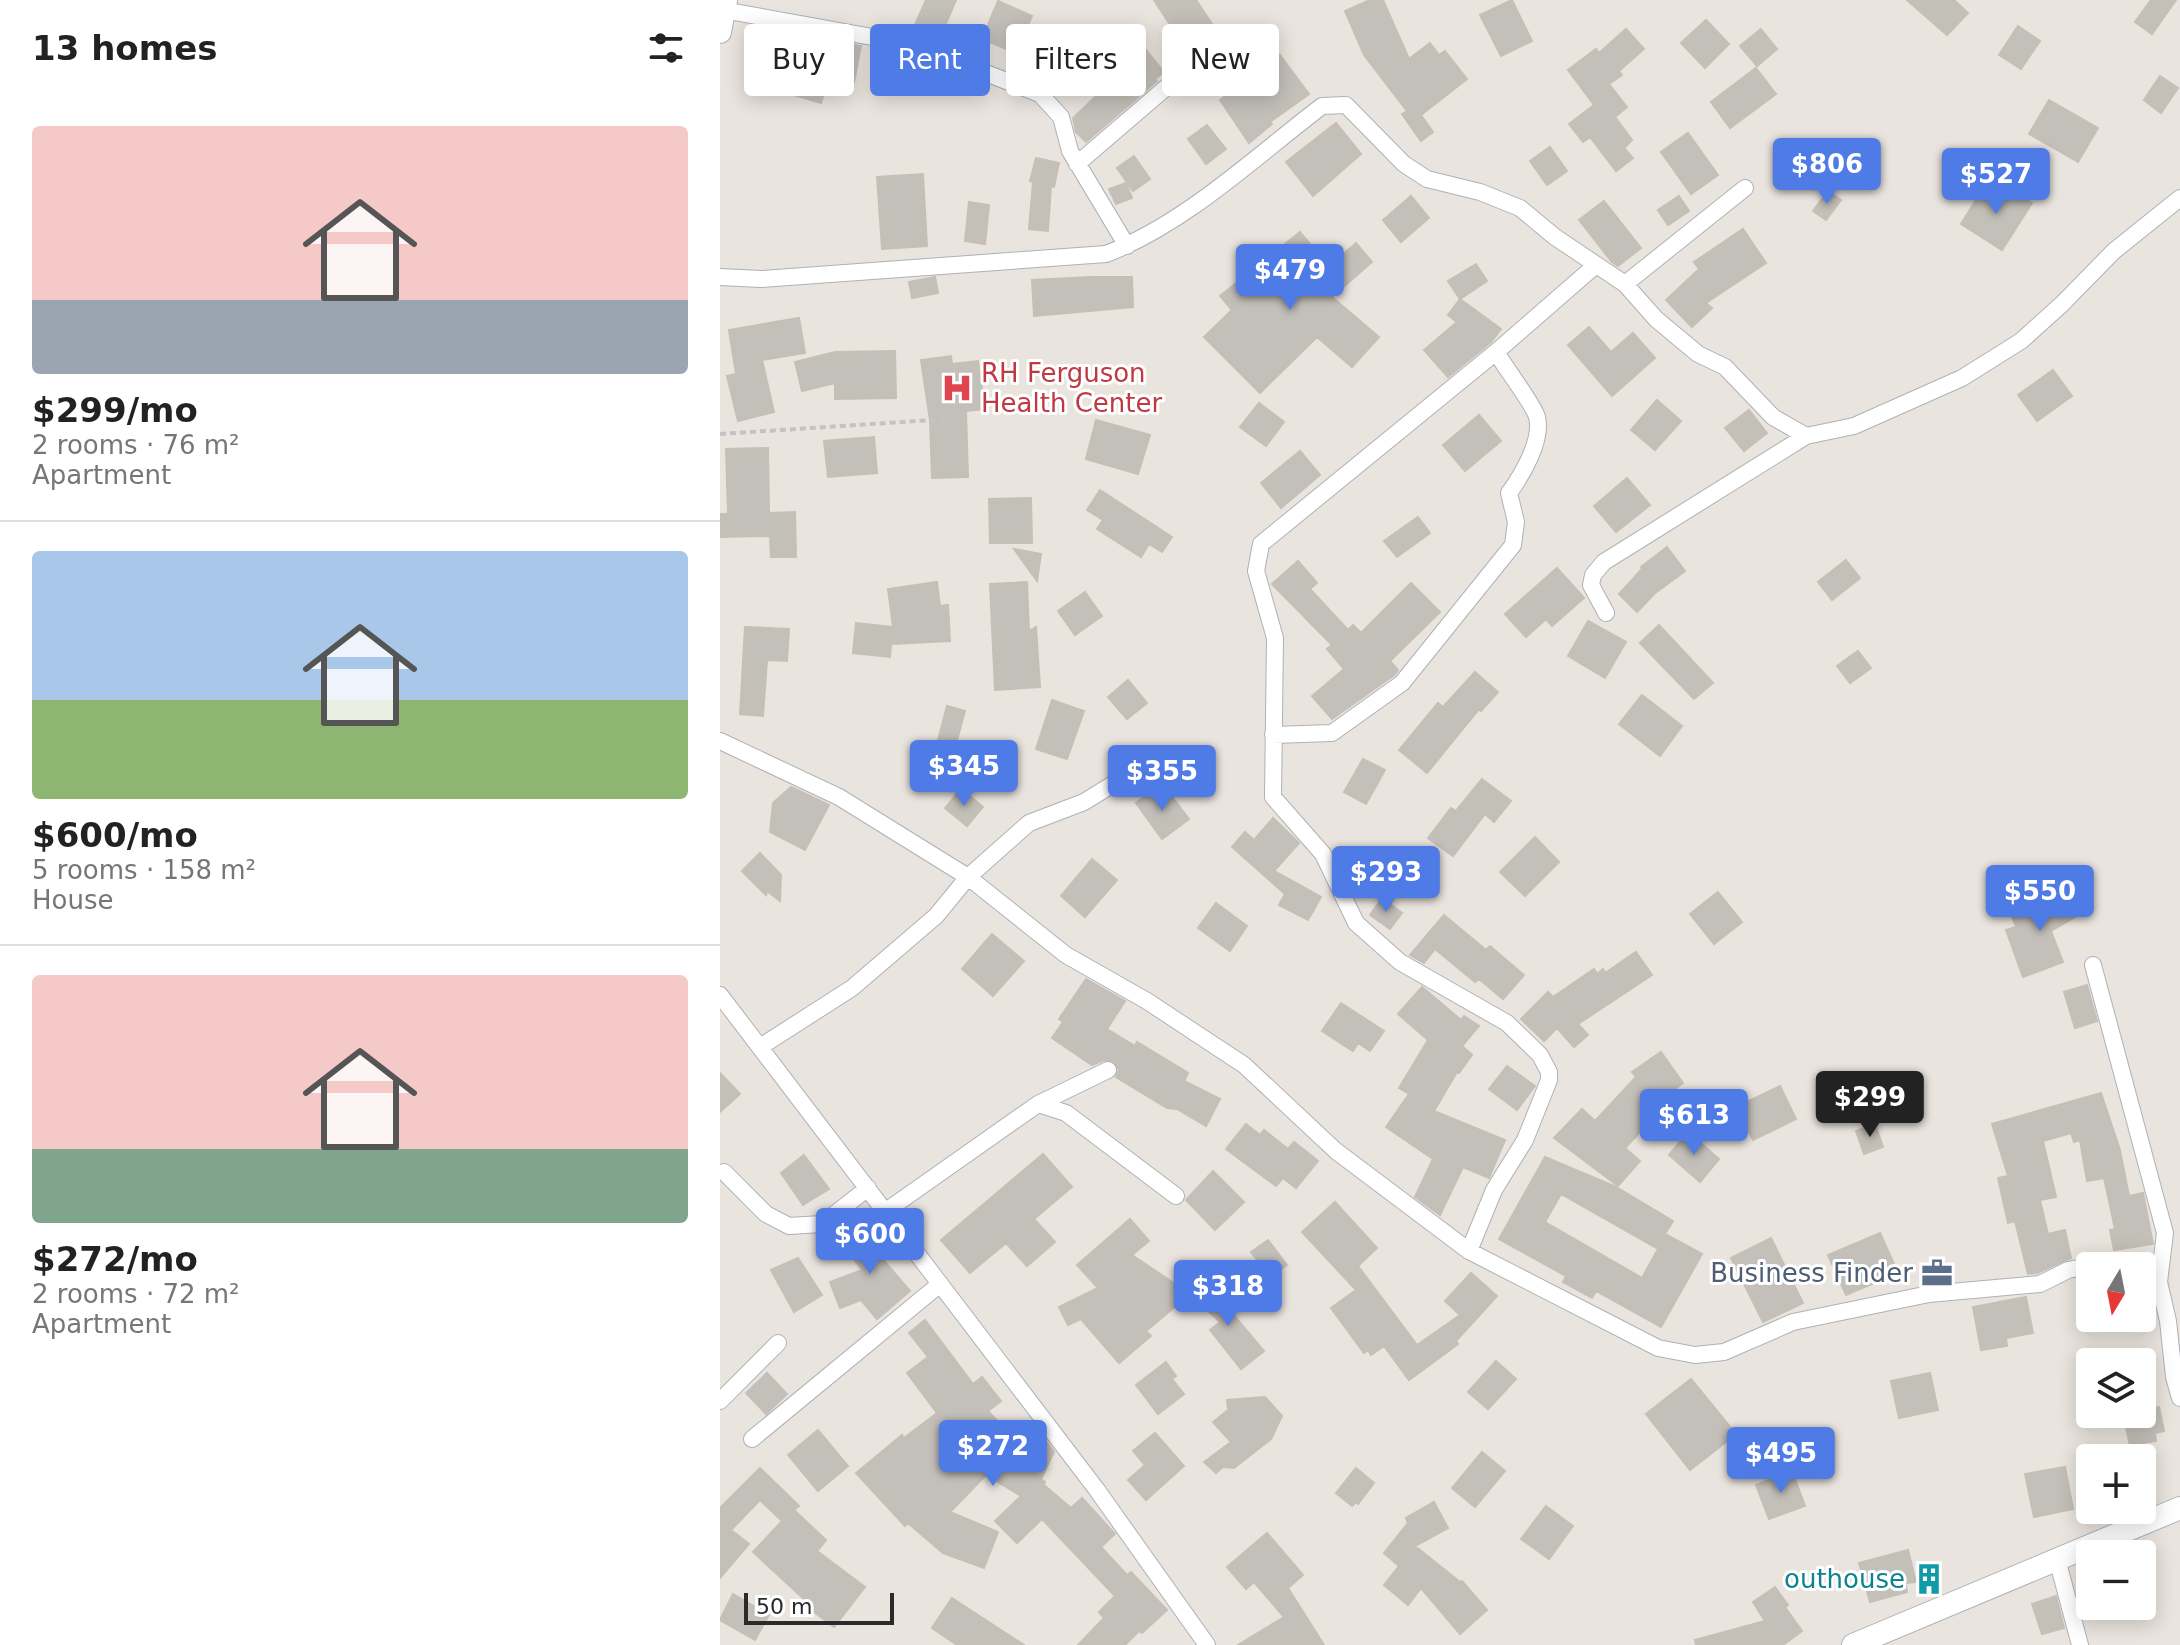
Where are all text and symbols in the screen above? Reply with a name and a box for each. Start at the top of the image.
chip: Buy [744,24,854,96]
chip: Rent [870,24,990,96]
chip: Filters [1006,24,1146,96]
chip: New [1162,24,1279,96]
icon: filters [644,26,688,70]
text: 13 homes [32,28,217,68]
pin: $806 [1780,138,1874,206]
pin: $527 [1949,148,2043,216]
text: $806 [1791,149,1863,179]
text: $527 [1960,159,2032,189]
icon: home [288,178,432,322]
pin: $479 [1243,244,1337,312]
text: $479 [1254,255,1326,285]
place label: RH Ferguson Health Center [981,358,1162,418]
hospital icon: RH Ferguson Health Center [940,371,974,405]
text: $299/mo [32,390,198,430]
text: 2 rooms · 76 m² [32,430,240,460]
text: Apartment [32,460,171,490]
icon: home [288,603,432,747]
pin: $345 [917,740,1011,808]
pin: $355 [1115,745,1209,813]
text: $345 [928,751,1000,781]
text: $355 [1126,756,1198,786]
text: $600/mo [32,815,198,855]
pin: $293 [1339,846,1433,914]
text: 5 rooms · 158 m² [32,855,256,885]
text: $293 [1350,857,1422,887]
pin: $550 [1993,865,2087,933]
text: $550 [2004,876,2076,906]
text: House [32,885,113,915]
icon: home [288,1027,432,1171]
pin: $299 [1823,1071,1917,1139]
text: $299 [1834,1082,1906,1112]
pin: $613 [1647,1089,1741,1157]
text: $613 [1658,1100,1730,1130]
pin: $600 [823,1208,917,1276]
text: $600 [834,1219,906,1249]
text: $272/mo [32,1239,198,1279]
north arrow [2076,1252,2156,1332]
map controls [2076,1252,2156,1620]
office icon: Business Finder [1920,1256,1954,1290]
place label: Business Finder [1710,1258,1913,1288]
pin: $318 [1181,1260,1275,1328]
text: $318 [1192,1271,1264,1301]
text: 2 rooms · 72 m² [32,1279,240,1309]
text: Apartment [32,1309,171,1339]
button: layers [2076,1348,2156,1428]
pin: $272 [946,1420,1040,1488]
pin: $495 [1734,1427,1828,1495]
text: $272 [957,1431,1029,1461]
text: $495 [1745,1438,1817,1468]
button: + [2076,1444,2156,1524]
button: − [2076,1540,2156,1620]
building icon: outhouse [1912,1562,1946,1596]
place label: outhouse [1784,1564,1905,1594]
scale bar [744,1589,894,1625]
text: 50 m [756,1594,812,1619]

